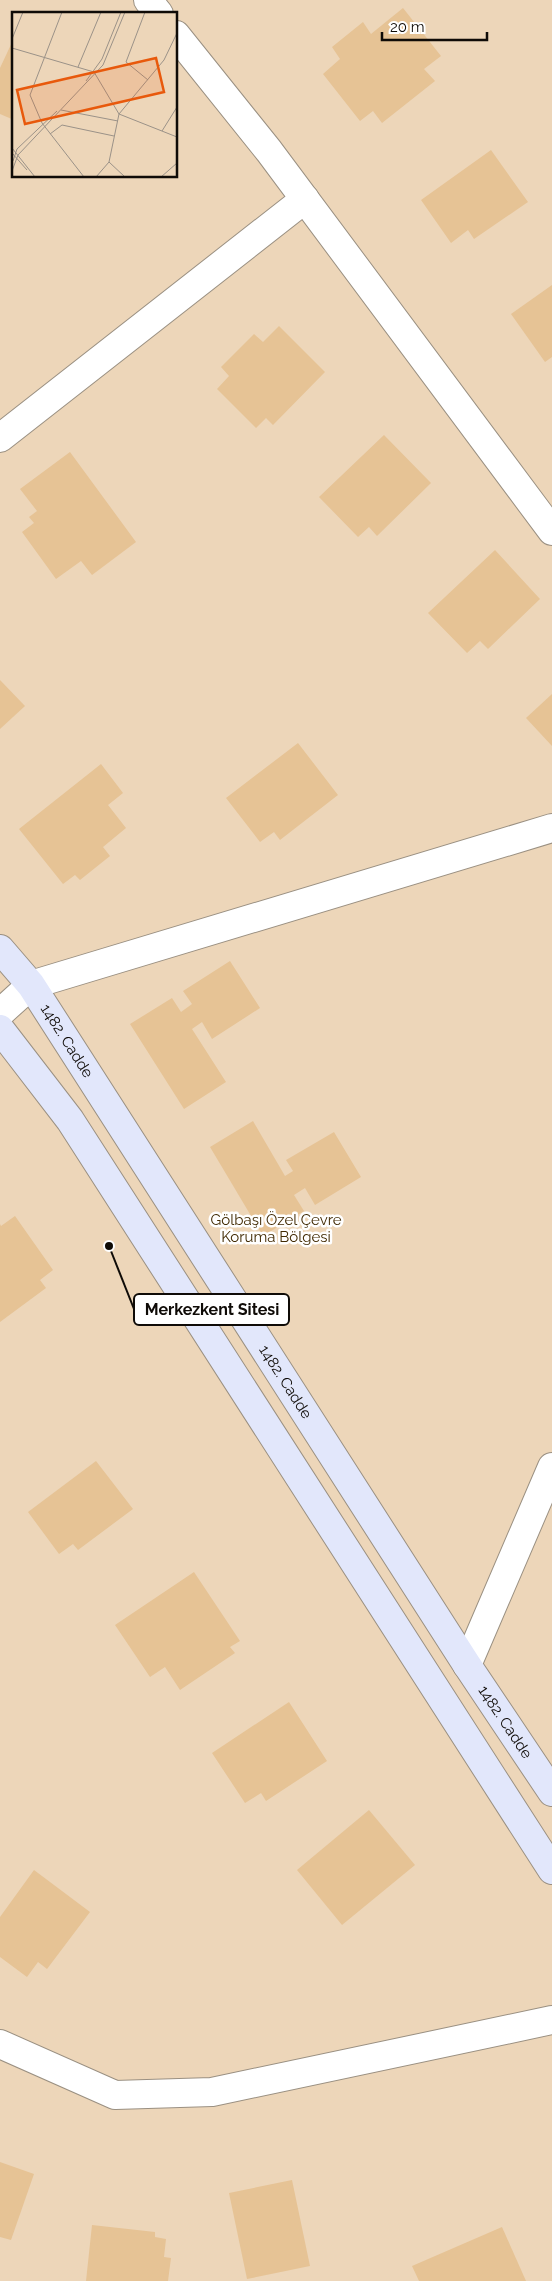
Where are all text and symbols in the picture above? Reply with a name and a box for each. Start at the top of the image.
scale bar [382,10,487,42]
inset map [12,12,178,178]
text: 20 m [390,18,425,36]
street label: 1482. Cadde [37,1001,97,1081]
park label: Gölbaşı Özel Çevre Koruma Bölgesi [211,1210,342,1246]
callout: Merkezkent Sitesi [134,1294,289,1325]
text: Merkezkent Sitesi [145,1300,279,1319]
street label: 1482. Cadde [255,1342,316,1422]
street label: 1482. Cadde [474,1682,536,1762]

